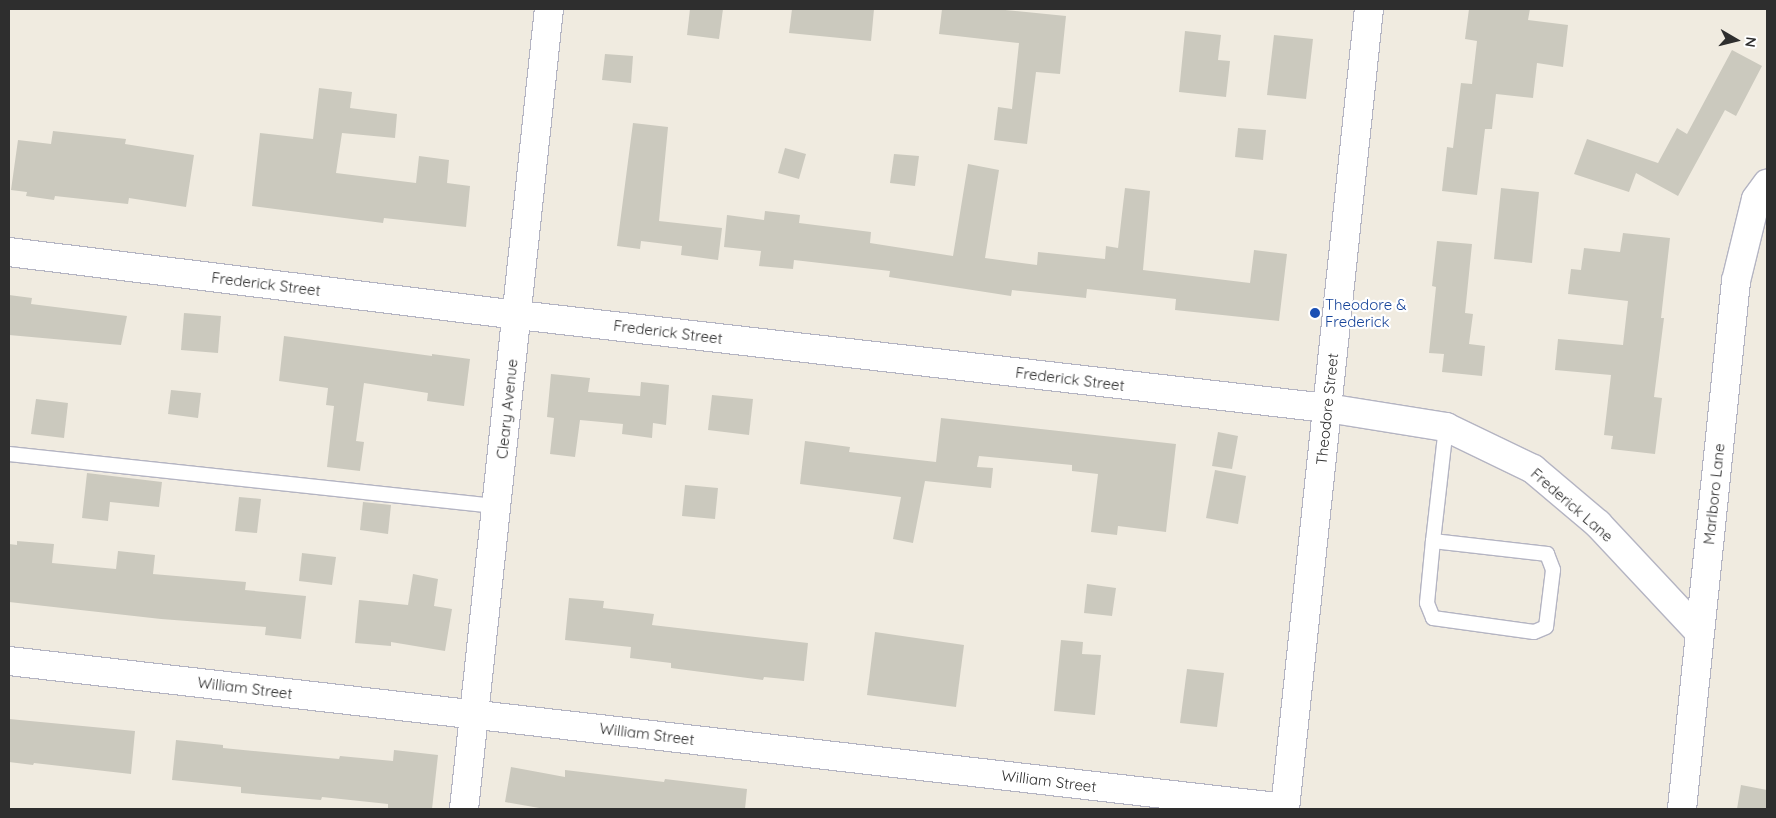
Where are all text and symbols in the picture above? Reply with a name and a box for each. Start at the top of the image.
north arrow [1711,15,1761,65]
text: N [1741,36,1760,48]
street label: Frederick Street [210,268,322,300]
place label: Theodore & Frederick [1325,295,1406,330]
marker: Theodore & Frederick [1309,307,1321,319]
street label: Frederick Street [612,316,724,348]
street label: Theodore Street [1312,352,1342,466]
street label: Cleary Avenue [493,358,521,460]
street label: Frederick Street [1014,363,1126,395]
street label: Marlboro Lane [1700,442,1728,546]
street label: Frederick Lane [1527,464,1617,546]
street label: William Street [196,673,294,703]
street label: William Street [598,719,696,749]
street label: William Street [1000,766,1098,796]

